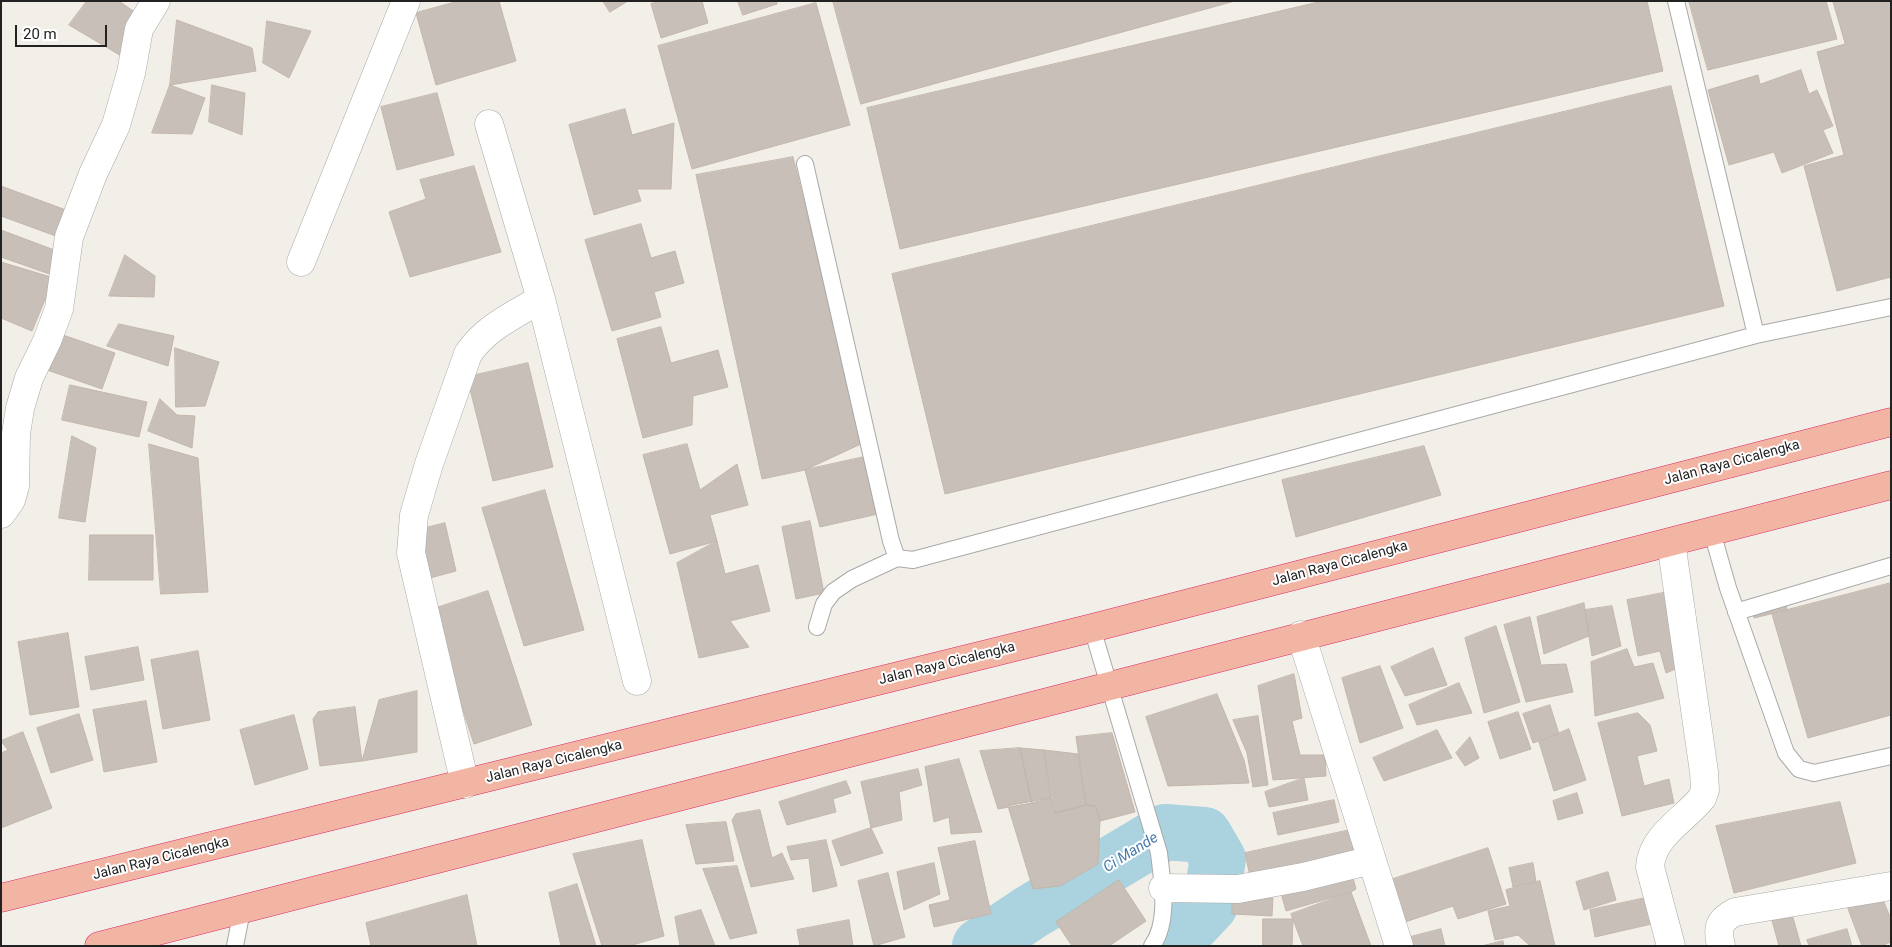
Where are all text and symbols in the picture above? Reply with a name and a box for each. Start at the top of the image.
scale bar [18,15,110,47]
text: 20 m [23,25,57,43]
street label: Jalan Raya Cicalengka [1662,437,1802,489]
street label: Jalan Raya Cicalengka [1270,538,1410,590]
street label: Jalan Raya Cicalengka [877,639,1017,689]
street label: Jalan Raya Cicalengka [484,737,624,787]
water label: Ci Mande [1100,829,1162,877]
street label: Jalan Raya Cicalengka [91,834,231,884]

